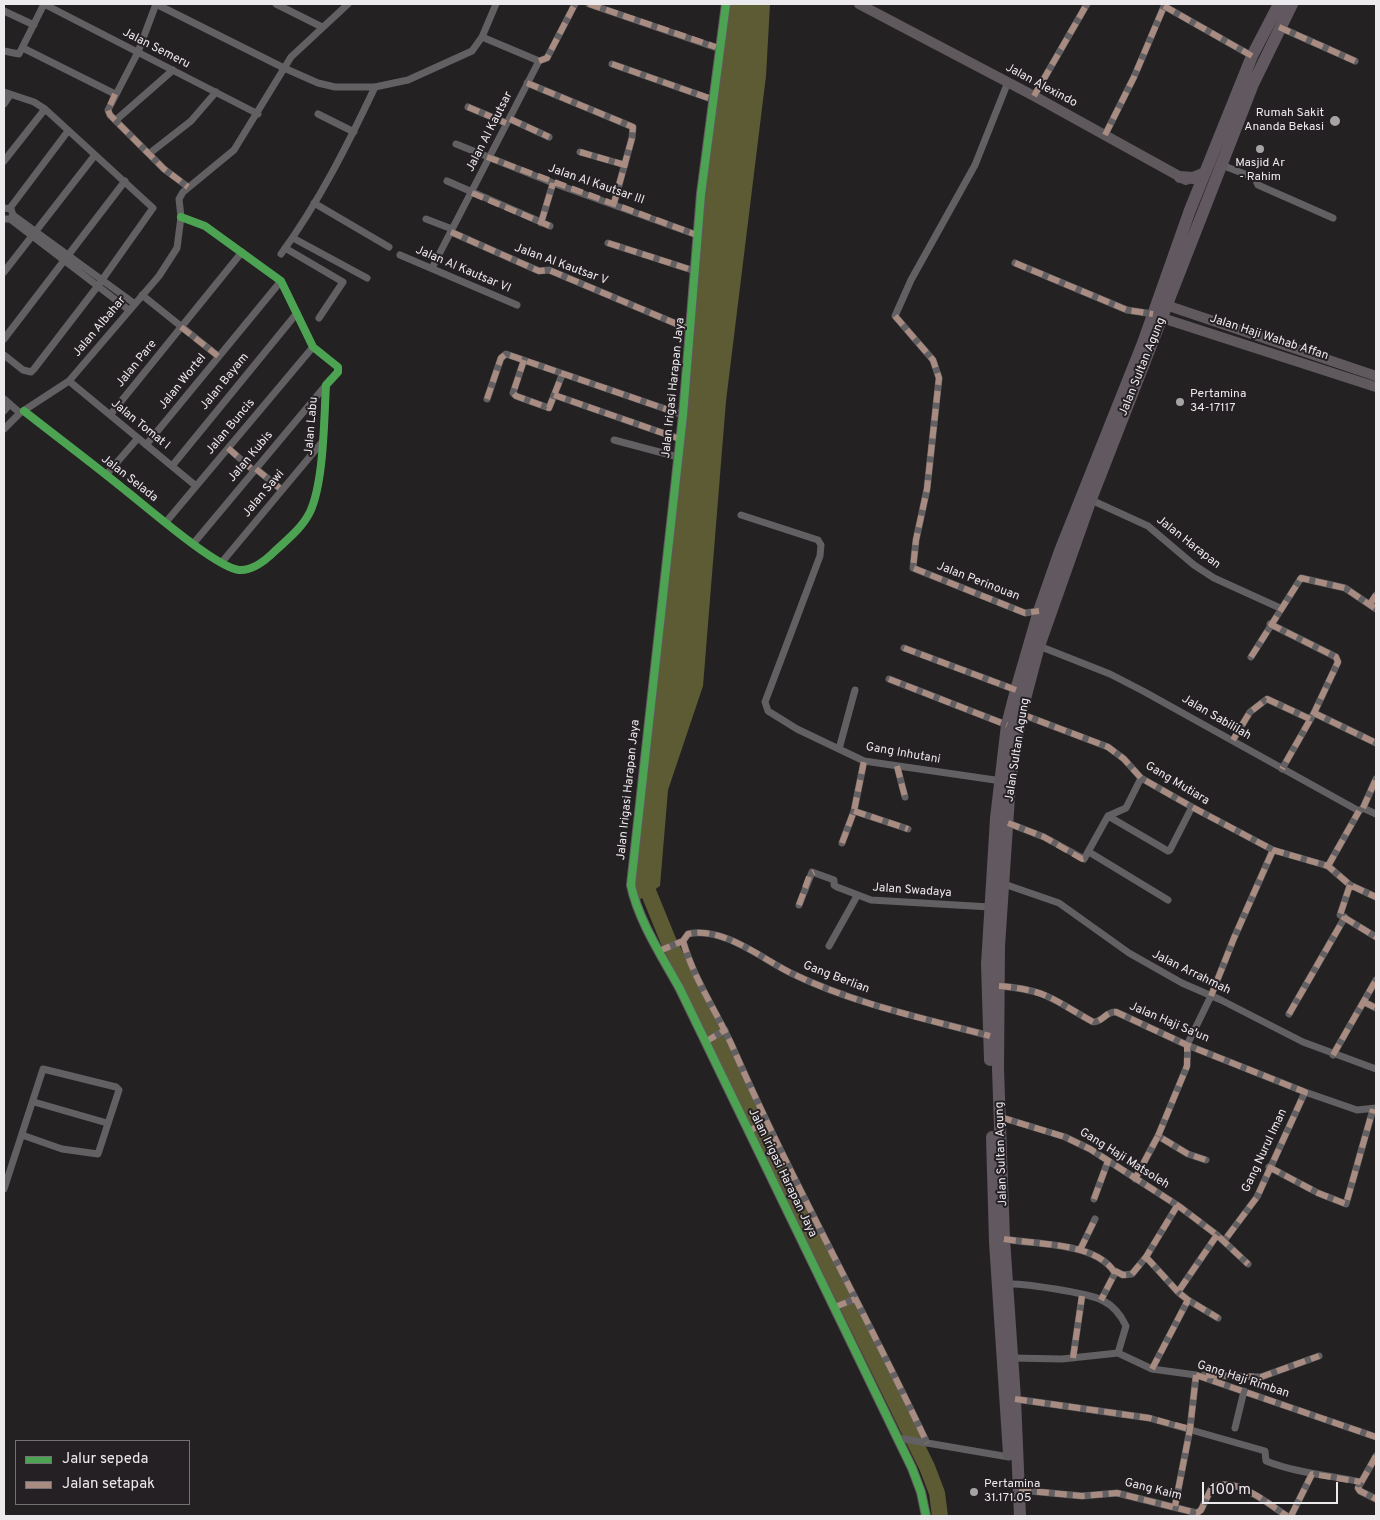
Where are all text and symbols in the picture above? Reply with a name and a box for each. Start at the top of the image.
street label: Jalan Semeru [120,26,192,72]
street label: Jalan Alexindo [1003,61,1079,111]
street label: Jalan Al Kautsar [464,90,516,174]
place label: Rumah Sakit Ananda Bekasi [1244,107,1324,135]
marker: Rumah Sakit Ananda Bekasi [1328,114,1342,128]
marker: Masjid Ar - Rahim [1254,143,1266,155]
place label: Masjid Ar - Rahim [1235,157,1285,185]
street label: Jalan Al Kautsar III [546,162,646,208]
street label: Jalan Al Kautsar V [512,241,610,289]
street label: Jalan Al Kautsar VI [413,243,513,297]
street label: Jalan Albahar [71,294,129,360]
street label: Jalan Haji Wahab Affan [1208,312,1330,364]
street label: Jalan Sultan Agung [1117,316,1169,418]
street label: Jalan Irigasi Harapan Jaya [659,317,689,459]
street label: Jalan Pare [114,337,160,391]
street label: Jalan Wortel [156,351,210,413]
street label: Jalan Bayam [198,351,252,413]
place label: Pertamina 34-17117 [1190,388,1246,416]
street label: Jalan Buncis [204,396,258,458]
street label: Jalan Labu [302,396,322,456]
marker: Pertamina 34-17117 [1174,396,1186,408]
street label: Jalan Tomat I [108,397,172,453]
street label: Jalan Kubis [226,429,276,485]
street label: Jalan Selada [98,452,160,506]
street label: Jalan Sawi [240,468,288,520]
street label: Jalan Harapan [1153,513,1223,573]
street label: Jalan Perinouan [935,560,1021,604]
street label: Jalan Sabililah [1179,692,1253,744]
street label: Jalan Sultan Agung [1003,697,1033,803]
street label: Jalan Irigasi Harapan Jaya [614,719,644,861]
street label: Gang Inhutani [865,740,941,768]
street label: Gang Mutiara [1142,759,1212,809]
street label: Jalan Swadaya [872,881,952,901]
street label: Jalan Arrahmah [1149,948,1233,998]
street label: Gang Berlian [801,959,871,997]
street label: Jalan Haji Sa'un [1127,1000,1211,1046]
street label: Jalan Sultan Agung [993,1101,1011,1207]
street label: Jalan Irigasi Harapan Jaya [745,1106,819,1240]
street label: Gang Nurul Iman [1239,1107,1291,1195]
street label: Gang Haji Matsoleh [1076,1126,1172,1192]
street label: Gang Haji Rimban [1195,1358,1291,1402]
legend [15,1440,190,1505]
text: Jalur sepeda [62,1450,148,1469]
scale bar [1205,1472,1341,1504]
text: Jalan setapak [62,1475,155,1494]
street label: Gang Kaim [1123,1476,1183,1504]
place label: Pertamina 31.171.05 [984,1478,1040,1506]
text: 100 m [1210,1481,1251,1500]
marker: Pertamina 31.171.05 [968,1486,980,1498]

